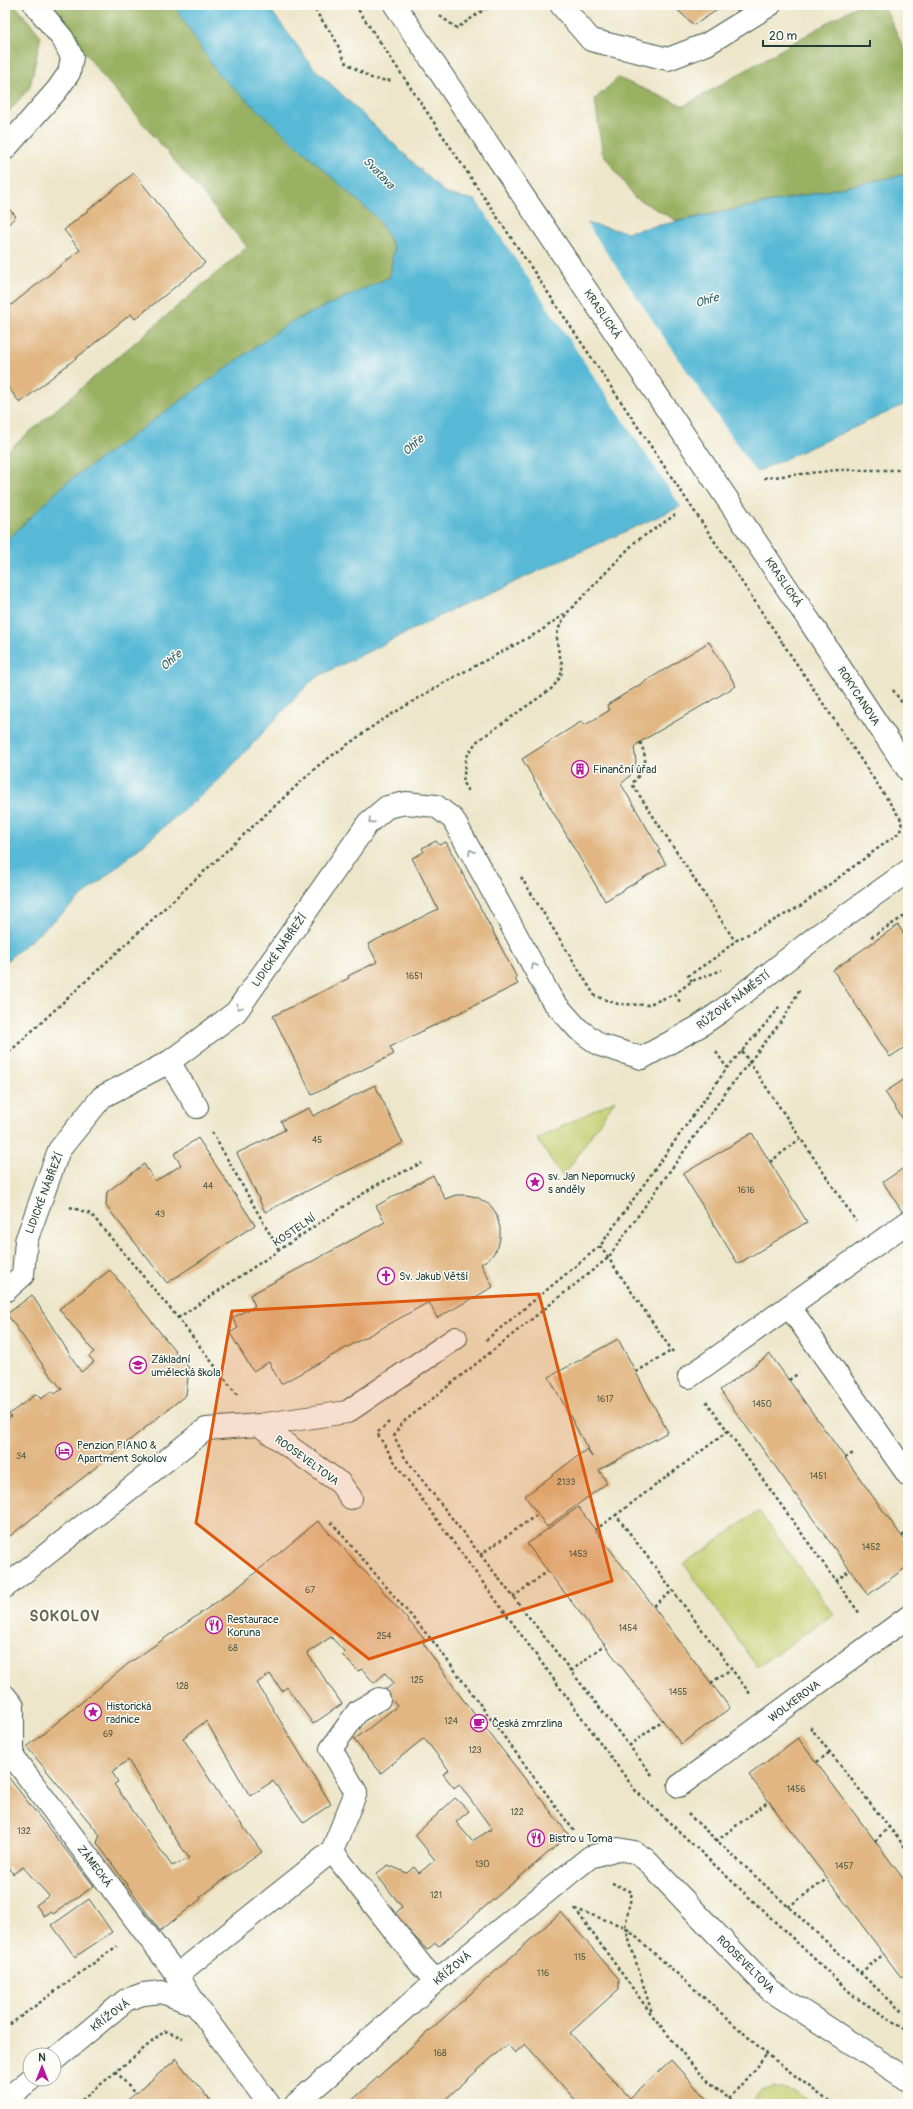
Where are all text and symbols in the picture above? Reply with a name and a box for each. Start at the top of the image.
scale bar [763,22,870,48]
text: 20 m [769,29,798,44]
water label: Svatava [360,154,399,194]
street label: KRASLICKÁ [581,287,624,341]
water label: Ohře [694,290,722,311]
water label: Ohře [399,431,428,459]
street label: KRASLICKÁ [762,555,805,609]
water label: Ohře [157,646,186,674]
street label: ROKYCANOVA [835,664,882,728]
building icon: Finanční úřad [570,759,590,779]
place label: Finanční úřad [593,763,657,776]
one-way arrow [368,816,376,824]
one-way arrow [468,849,475,856]
street label: LIDICKÉ NÁBŘEŽÍ [249,911,310,989]
one-way arrow [531,963,538,970]
street label: RŮŽOVÉ NÁMĚSTÍ [694,968,773,1032]
house number: 1651 [405,971,423,982]
one-way arrow [237,1003,244,1010]
house number: 45 [312,1135,322,1146]
street label: LIDICKÉ NÁBŘEŽÍ [23,1150,66,1236]
place label: sv. Jan Nepomucký s anděly [548,1170,635,1196]
place icon: sv. Jan Nepomucký s anděly [525,1172,545,1192]
house number: 44 [203,1181,214,1192]
house number: 1616 [737,1185,755,1196]
house number: 43 [155,1209,165,1220]
street label: KOSTELNÍ [270,1211,319,1249]
church icon: Sv. Jakub Větší [376,1266,396,1286]
place label: Sv. Jakub Větší [399,1270,468,1283]
place label: Základní umělecká škola [151,1353,221,1379]
school or university icon: Základní umělecká škola [128,1355,148,1375]
house number: 1617 [596,1394,614,1405]
house number: 1450 [752,1399,772,1410]
street label: ROOSEVELTOVA [272,1433,341,1488]
place label: Penzion PIANO & Apartment Sokolov [77,1439,167,1465]
hotel icon: Penzion PIANO & Apartment Sokolov [54,1441,74,1461]
house number: 34 [16,1451,27,1462]
house number: 1451 [809,1471,827,1482]
house number: 2133 [557,1477,575,1488]
house number: 1452 [862,1542,880,1553]
house number: 1453 [569,1549,587,1560]
house number: 67 [305,1585,315,1596]
district label: SOKOLOV [30,1607,100,1626]
place label: Restaurace Koruna [227,1613,279,1639]
restaurant icon: Restaurace Koruna [204,1615,224,1635]
house number: 1454 [619,1623,638,1634]
house number: 254 [376,1631,392,1642]
house number: 68 [228,1643,238,1654]
house number: 125 [410,1675,424,1686]
street label: WOLKEROVA [766,1678,823,1725]
house number: 128 [175,1681,189,1692]
house number: 1455 [669,1687,687,1698]
place label: Historická radnice [106,1700,151,1726]
place icon: Historická radnice [83,1702,103,1722]
cafe icon: Česká zmrzlina [469,1713,489,1733]
house number: 124 [444,1716,459,1727]
place label: Česká zmrzlina [492,1717,562,1730]
house number: 69 [103,1729,113,1740]
house number: 123 [468,1745,482,1756]
house number: 1456 [787,1784,805,1795]
house number: 122 [510,1807,524,1818]
house number: 132 [17,1826,31,1837]
restaurant icon: Bistro u Toma [526,1828,546,1848]
place label: Bistro u Toma [549,1832,613,1845]
street label: ZÁMECKÁ [75,1843,115,1890]
house number: 130 [475,1859,489,1870]
house number: 1457 [835,1861,853,1872]
house number: 121 [430,1890,442,1901]
street label: ROOSEVELTOVA [714,1933,777,1996]
street label: KŘÍŽOVÁ [431,1949,474,1988]
house number: 115 [574,1952,586,1963]
house number: 116 [537,1968,549,1979]
street label: KŘÍŽOVÁ [88,1997,132,2034]
north arrow [22,2047,62,2087]
house number: 168 [433,2048,447,2059]
text: N [38,2051,46,2064]

